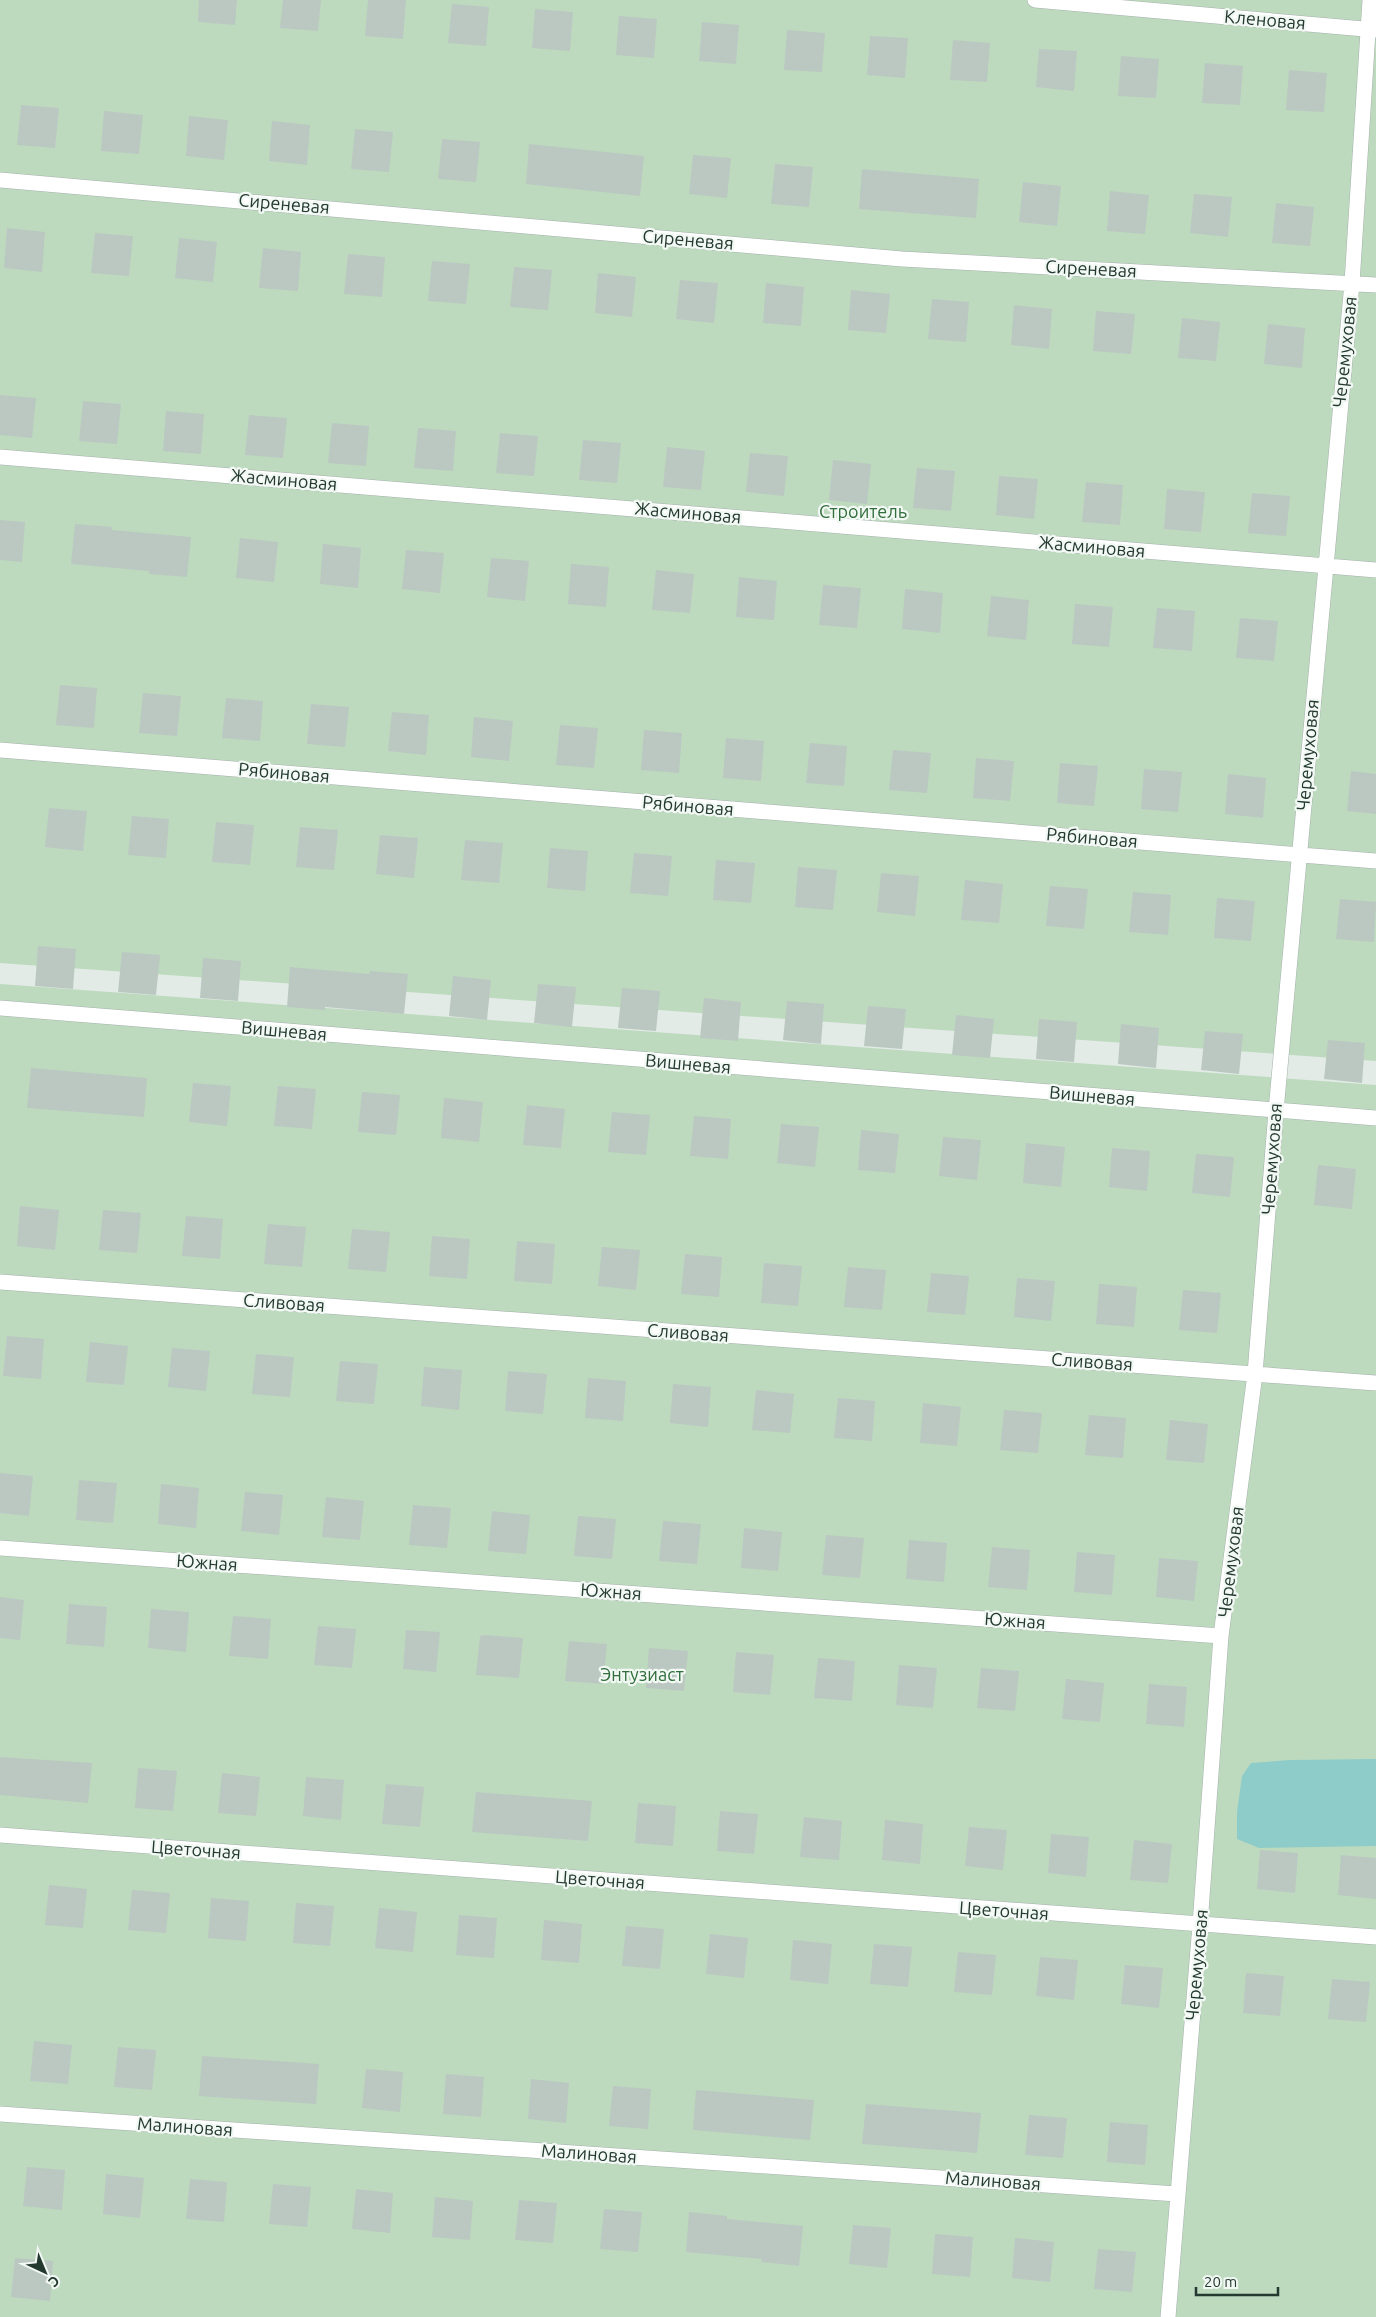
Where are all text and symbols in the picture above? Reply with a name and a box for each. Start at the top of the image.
street label: Кленовая [1223,5,1307,33]
street label: Сиреневая [238,189,331,217]
street label: Сиреневая [642,225,735,253]
street label: Сиреневая [1045,256,1137,280]
street label: Черемуховая [1328,295,1360,409]
street label: Жасминовая [230,464,338,494]
street label: Жасминовая [634,497,742,527]
park label: Строитель [819,501,907,521]
street label: Жасминовая [1038,531,1146,561]
street label: Черемуховая [1292,698,1322,811]
street label: Рябиновая [238,758,331,786]
street label: Рябиновая [642,791,735,819]
street label: Рябиновая [1046,823,1139,851]
street label: Вишневая [240,1016,328,1044]
street label: Вишневая [644,1049,732,1077]
street label: Вишневая [1048,1081,1136,1109]
street label: Черемуховая [1257,1102,1285,1215]
street label: Сливовая [243,1289,326,1315]
street label: Сливовая [647,1319,730,1345]
street label: Сливовая [1051,1348,1134,1374]
street label: Черемуховая [1213,1505,1247,1619]
street label: Южная [176,1550,238,1574]
street label: Южная [580,1579,642,1603]
street label: Южная [984,1608,1046,1632]
park label: Энтузиаст [600,1664,684,1684]
street label: Цветочная [151,1836,242,1862]
street label: Цветочная [555,1866,646,1892]
street label: Цветочная [959,1897,1050,1923]
street label: Черемуховая [1181,1908,1211,2021]
street label: Малиновая [136,2113,234,2139]
street label: Малиновая [540,2140,638,2166]
street label: Малиновая [944,2167,1042,2193]
north arrow [20,2247,70,2297]
scale bar [1196,2264,1278,2296]
text: С [45,2272,63,2290]
text: 20 m [1204,2273,1237,2290]

